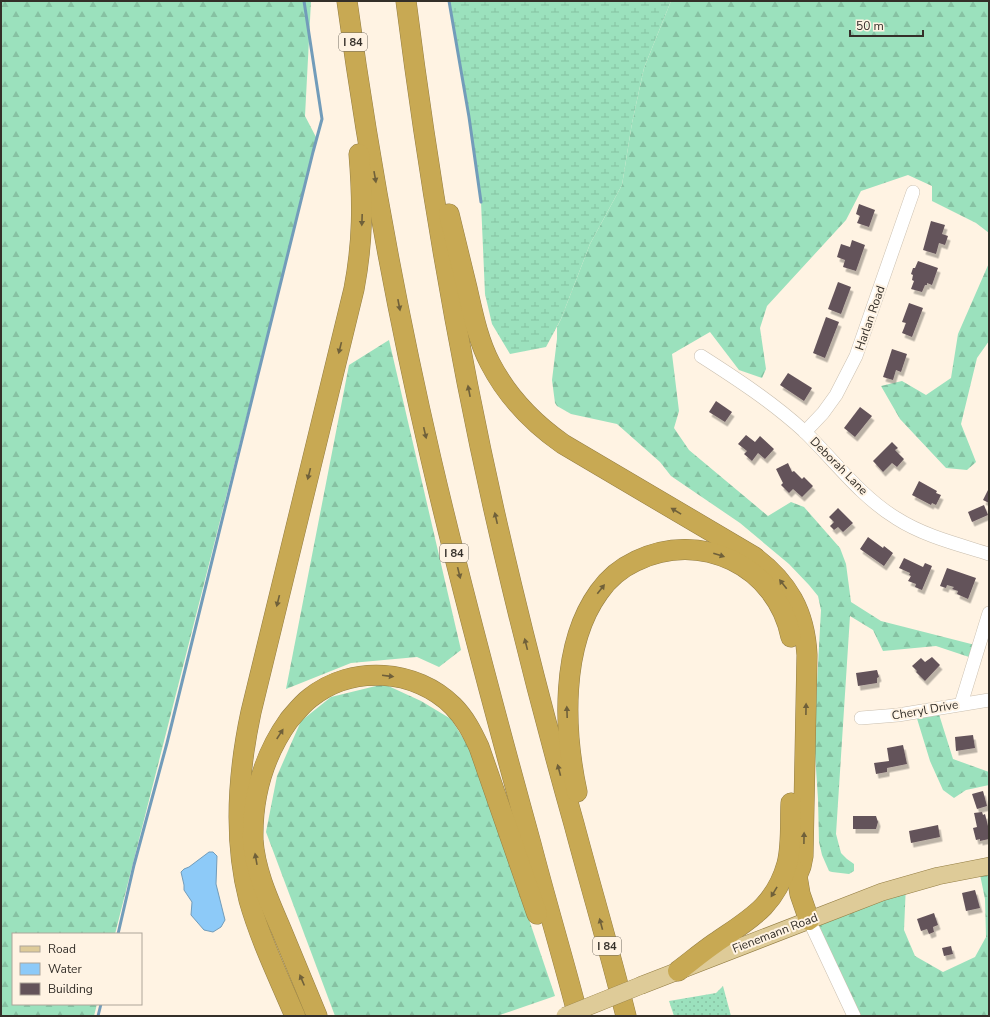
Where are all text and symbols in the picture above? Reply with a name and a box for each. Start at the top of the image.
scale bar [850,12,923,38]
text: 50 m [856,18,884,34]
road number: I 84 [339,33,367,51]
one-way arrow [372,171,378,184]
one-way arrow [359,214,365,227]
street label: Harlan Road [851,283,889,353]
one-way arrow [396,299,402,311]
one-way arrow [336,342,342,354]
one-way arrow [465,385,471,397]
one-way arrow [423,426,429,439]
street label: Deborah Lane [807,434,871,498]
one-way arrow [306,469,312,481]
one-way arrow [670,507,682,514]
one-way arrow [492,512,498,524]
road number: I 84 [440,544,468,562]
one-way arrow [713,552,725,558]
one-way arrow [456,567,462,579]
one-way arrow [778,578,787,589]
one-way arrow [597,583,606,594]
one-way arrow [275,595,281,607]
one-way arrow [523,638,529,650]
one-way arrow [382,672,394,679]
street label: Cheryl Drive [891,696,959,724]
one-way arrow [803,702,809,715]
one-way arrow [564,706,571,718]
one-way arrow [277,728,284,740]
one-way arrow [556,764,562,776]
one-way arrow [800,832,807,844]
one-way arrow [252,852,258,865]
one-way arrow [770,886,777,898]
street label: Fienemann Road [730,909,820,957]
one-way arrow [598,918,604,930]
legend [12,933,142,1005]
road number: I 84 [593,937,621,955]
text: Road [48,941,76,957]
text: Water [48,961,82,977]
one-way arrow [298,974,305,986]
text: Building [48,981,93,997]

